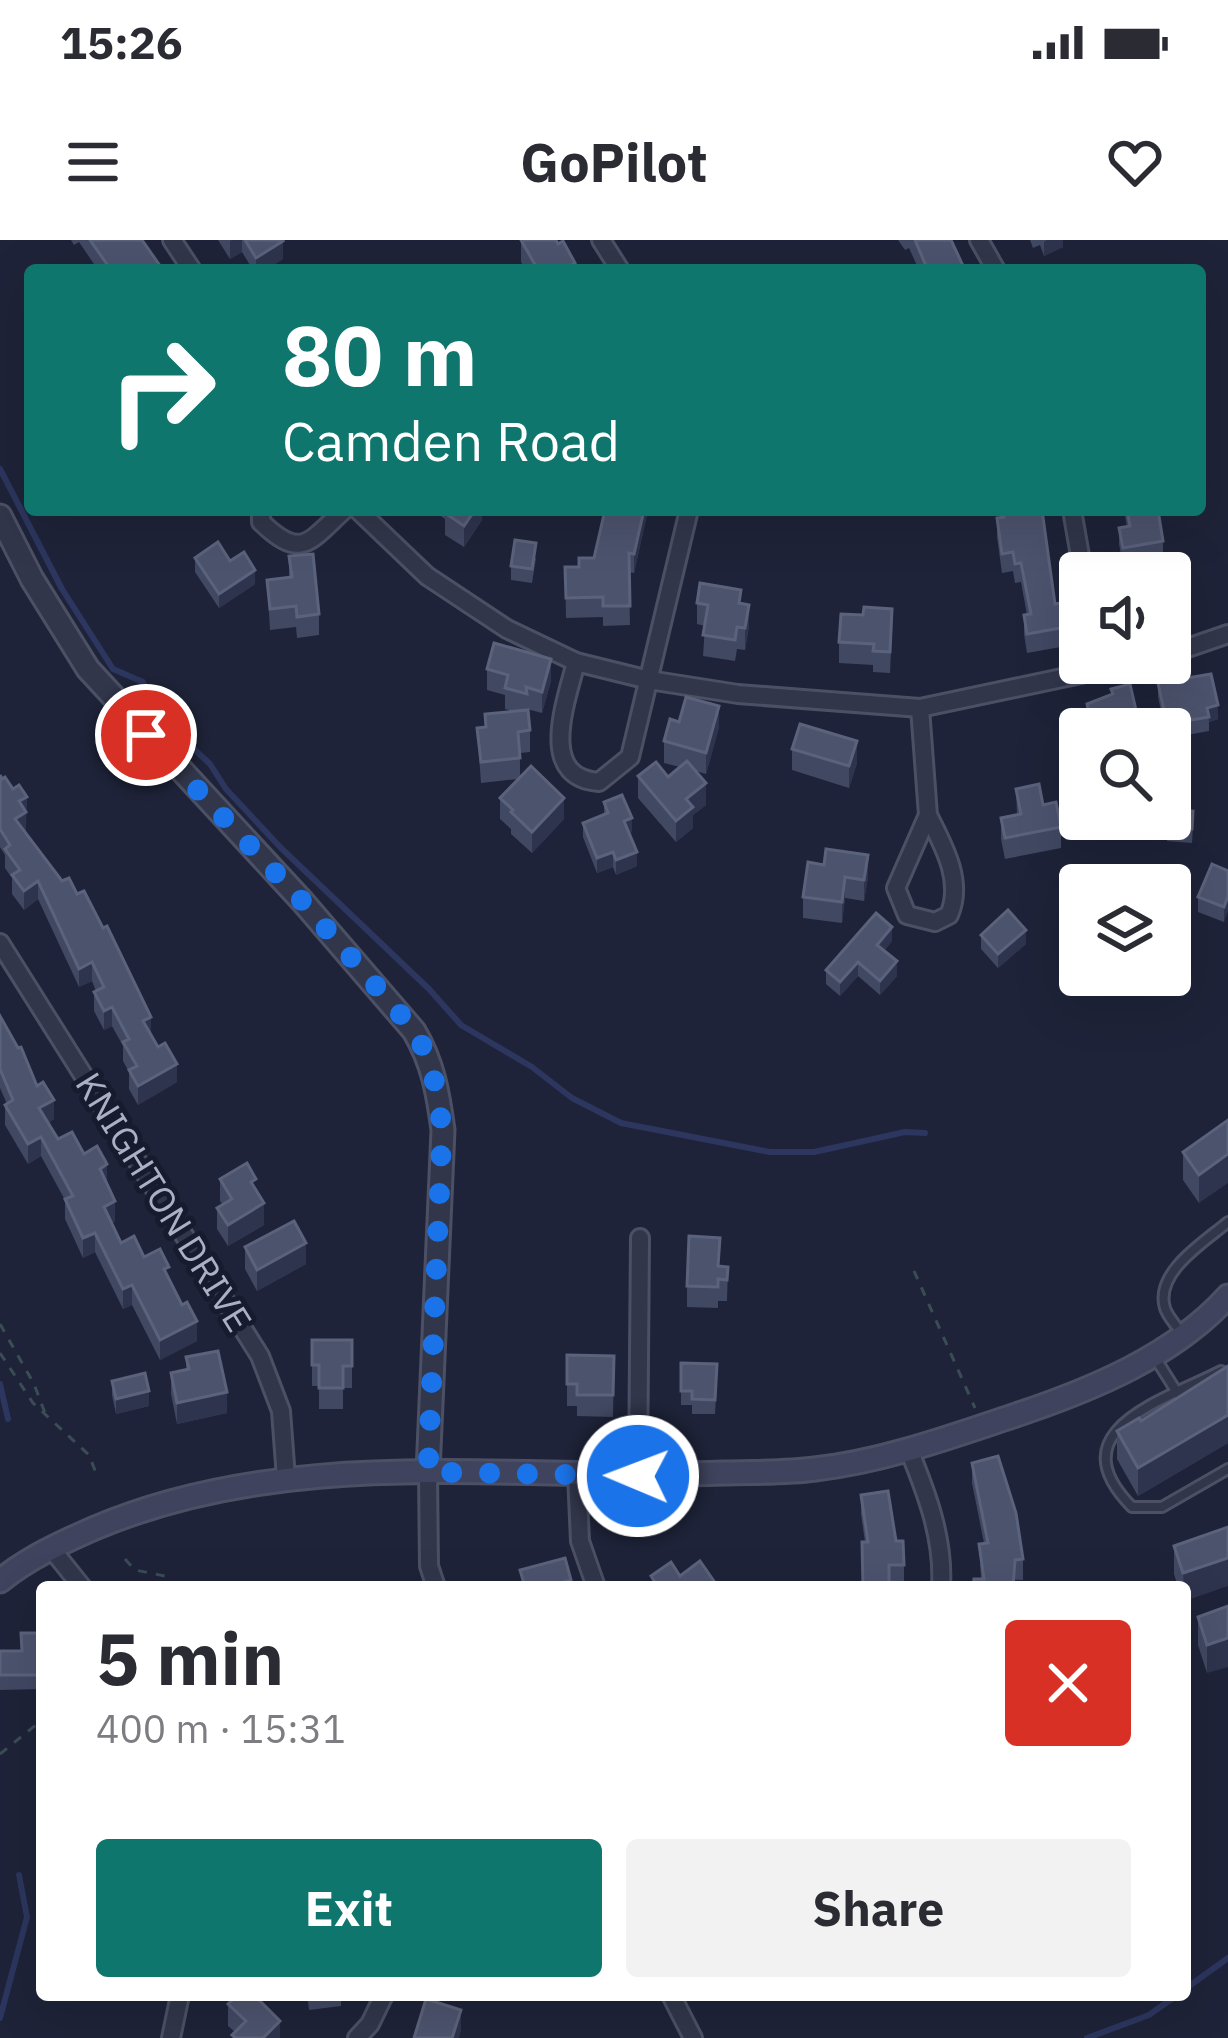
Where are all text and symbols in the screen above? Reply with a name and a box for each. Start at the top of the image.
text: 15:26 [60,13,183,71]
text: GoPilot [520,127,708,197]
icon: menu [60,129,126,195]
icon: heart [1102,129,1168,195]
text: 80 m [282,300,478,409]
icon: right [84,312,240,468]
text: Camden Road [282,406,620,476]
map controls [1059,552,1191,996]
button: sound [1059,552,1191,684]
pin [95,684,197,786]
icon: arrive [113,702,179,768]
button: search [1059,708,1191,840]
button: layers [1059,864,1191,996]
street label: KNIGHTON DRIVE [66,1063,263,1340]
position arrow [575,1413,701,1539]
text: 5 min [96,1611,284,1705]
button: close [1005,1620,1131,1746]
text: 400 m · 15:31 [96,1703,346,1754]
button: Exit [96,1839,602,1977]
button: Share [626,1839,1131,1977]

